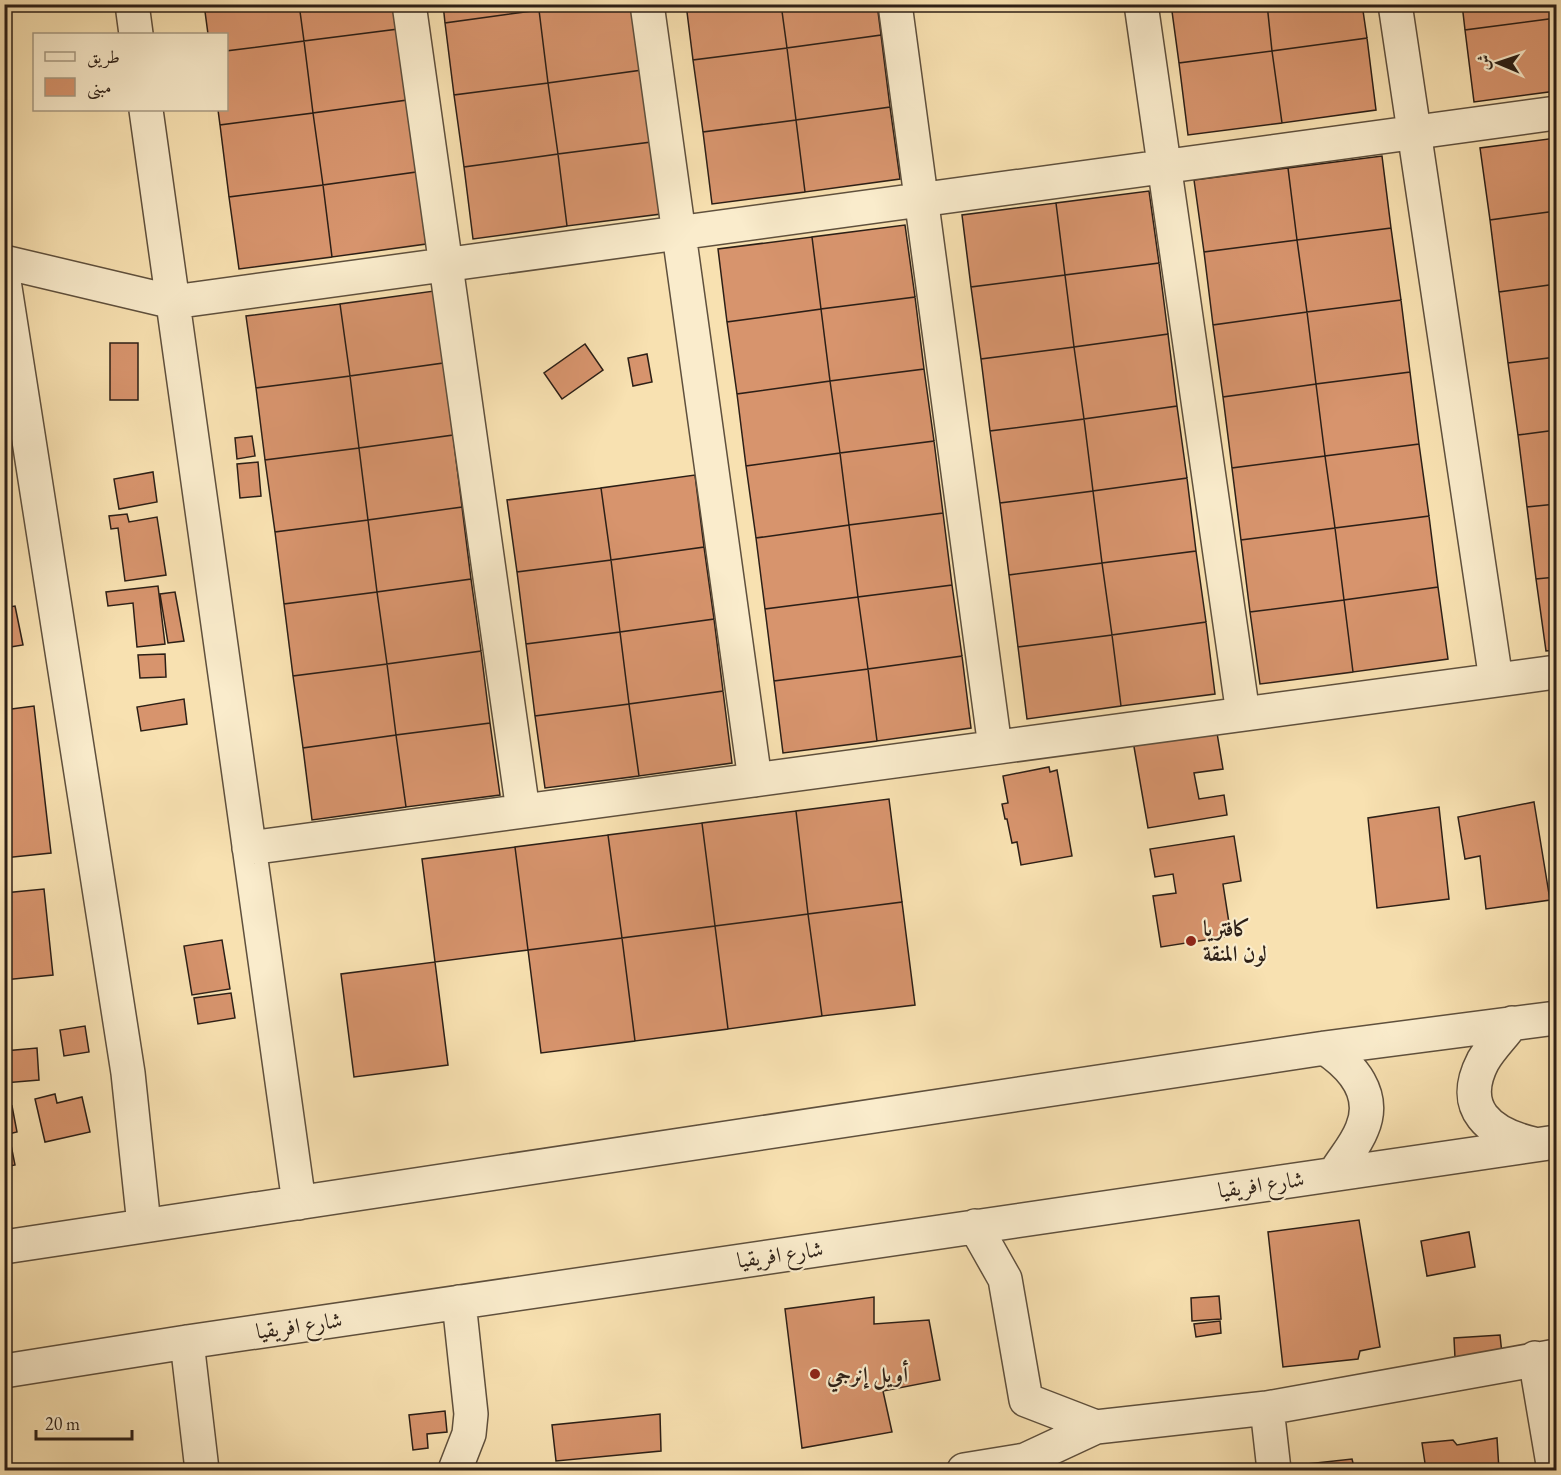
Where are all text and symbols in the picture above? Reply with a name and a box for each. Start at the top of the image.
legend [33,33,228,111]
north arrow [1468,33,1528,93]
text: طريق [87,45,120,69]
text: ش [1473,54,1494,71]
text: مبنى [87,75,112,100]
place label: كافتريا لون المنقة [1203,914,1267,968]
marker: كافتريا لون المنقة [1184,934,1198,948]
street label: شارع افريقيا [1216,1164,1307,1209]
street label: شارع افريقيا [735,1234,826,1279]
street label: شارع افريقيا [254,1305,345,1350]
place label: أويل إنرجي [826,1359,909,1393]
marker: أويل إنرجي [808,1367,822,1381]
scale bar [36,1403,132,1441]
text: 20 m [45,1412,80,1435]

